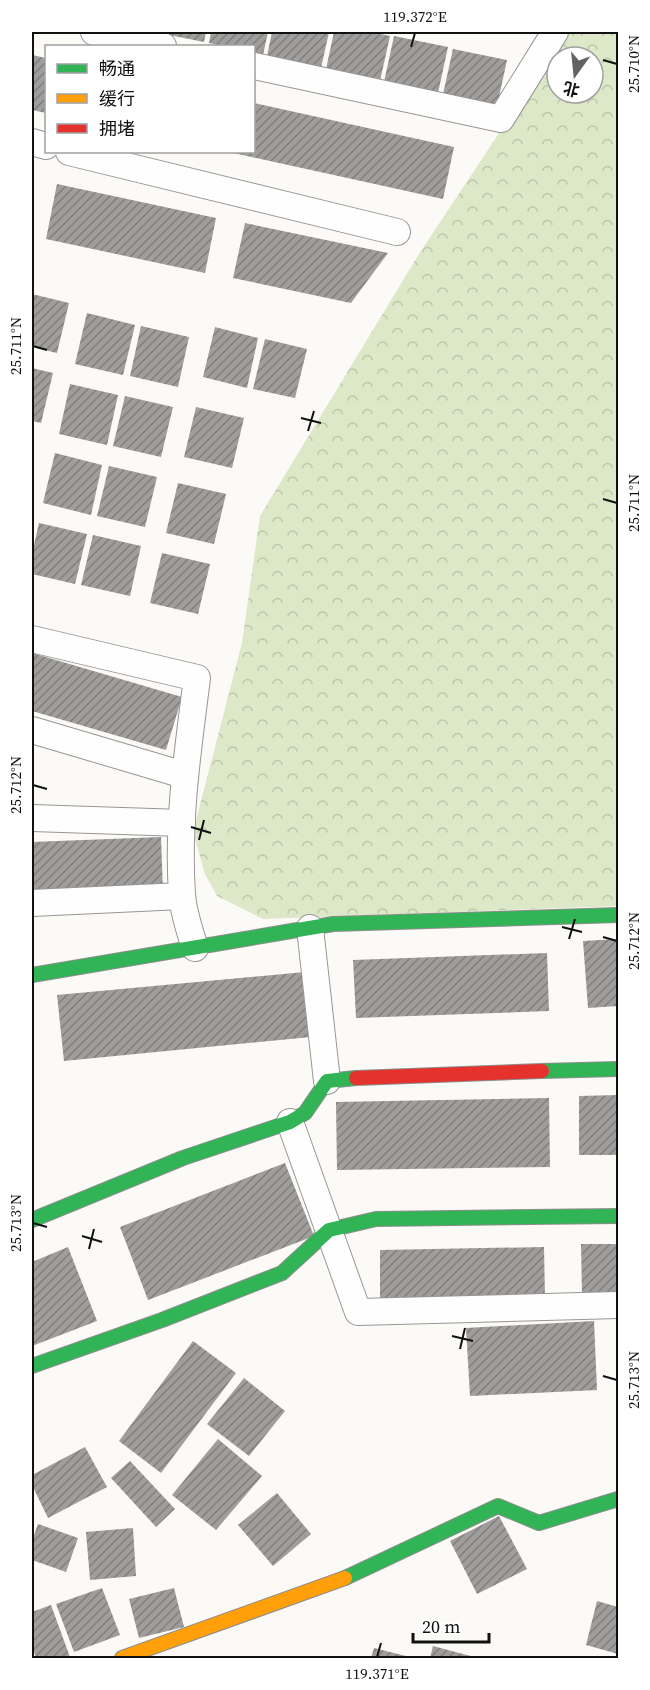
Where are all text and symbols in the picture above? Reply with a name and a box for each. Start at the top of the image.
text: 119.372°E [383,6,447,27]
text: 25.710°N [623,35,644,93]
legend [45,45,255,153]
north arrow [545,45,605,105]
text: 畅通 [99,56,135,81]
text: 北 [561,77,582,102]
text: 缓行 [99,86,135,111]
text: 拥堵 [99,116,135,141]
text: 25.711°N [5,317,26,375]
text: 25.711°N [623,474,644,532]
text: 25.712°N [5,756,26,814]
text: 25.712°N [623,912,644,970]
text: 25.713°N [5,1194,26,1252]
text: 25.713°N [623,1351,644,1409]
scale bar [413,1606,490,1644]
text: 20 m [422,1614,460,1639]
text: 119.371°E [345,1663,409,1684]

